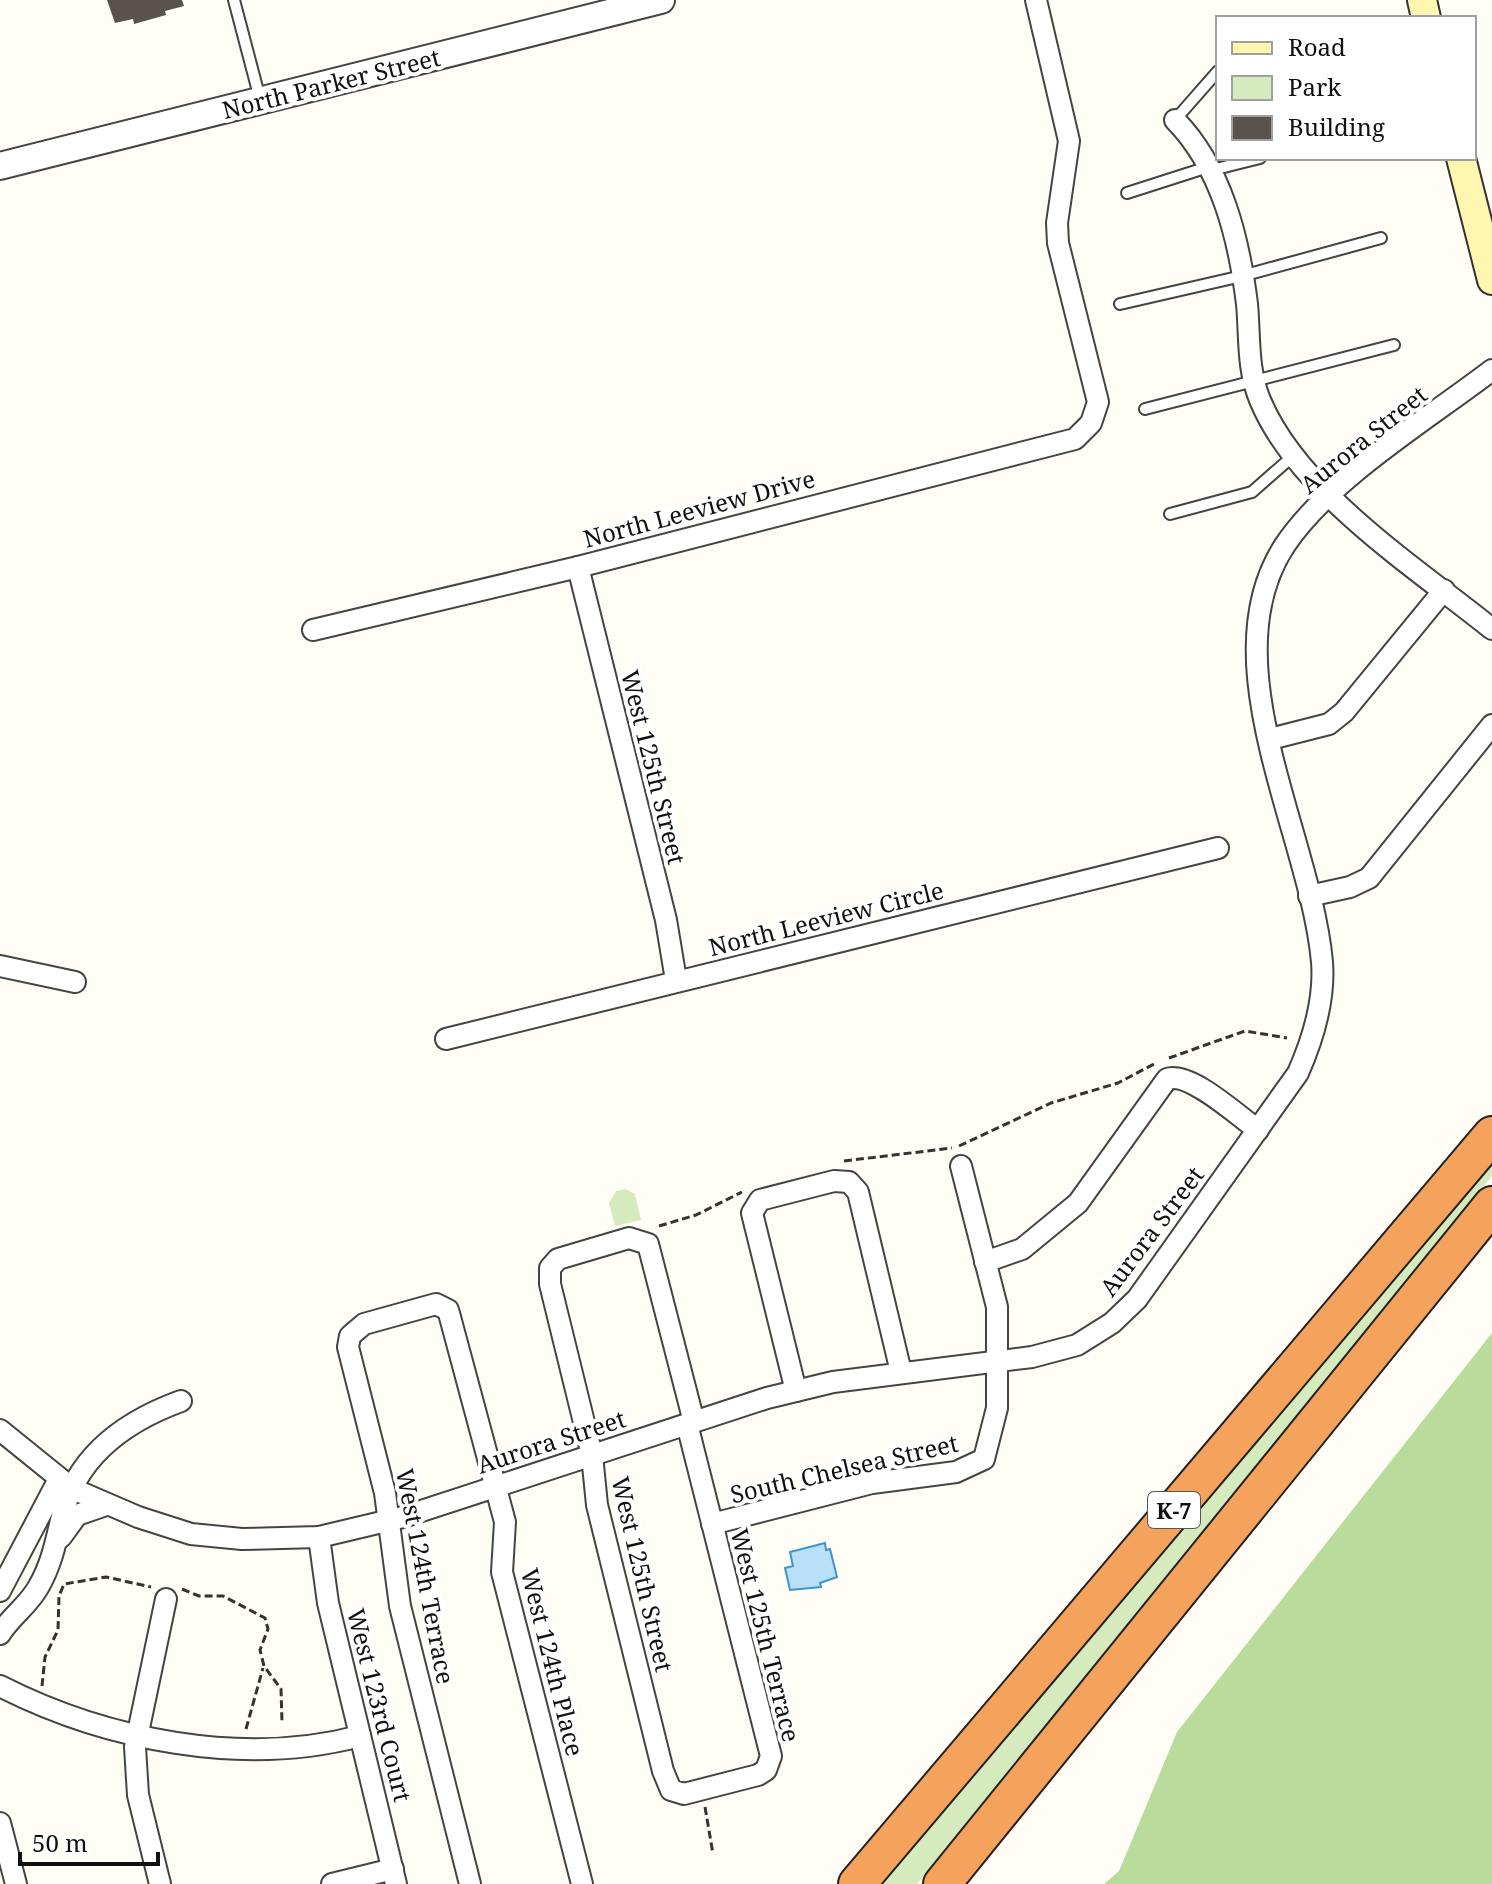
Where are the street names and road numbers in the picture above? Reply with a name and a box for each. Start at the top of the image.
street label: North Parker Street [219,40,443,126]
street label: Aurora Street [1293,378,1433,500]
street label: North Leeview Drive [580,461,818,555]
street label: West 125th Street [614,666,694,868]
street label: North Leeview Circle [705,873,947,963]
street label: Aurora Street [1091,1159,1211,1303]
street label: Aurora Street [473,1401,629,1481]
street label: South Chelsea Street [727,1426,961,1510]
street label: West 124th Terrace [389,1465,463,1687]
street label: West 125th Street [605,1473,681,1675]
road number: K-7 [1148,1492,1200,1528]
street label: West 125th Terrace [724,1525,808,1745]
street label: West 124th Place [514,1565,592,1759]
street label: West 123rd Court [340,1605,420,1805]

